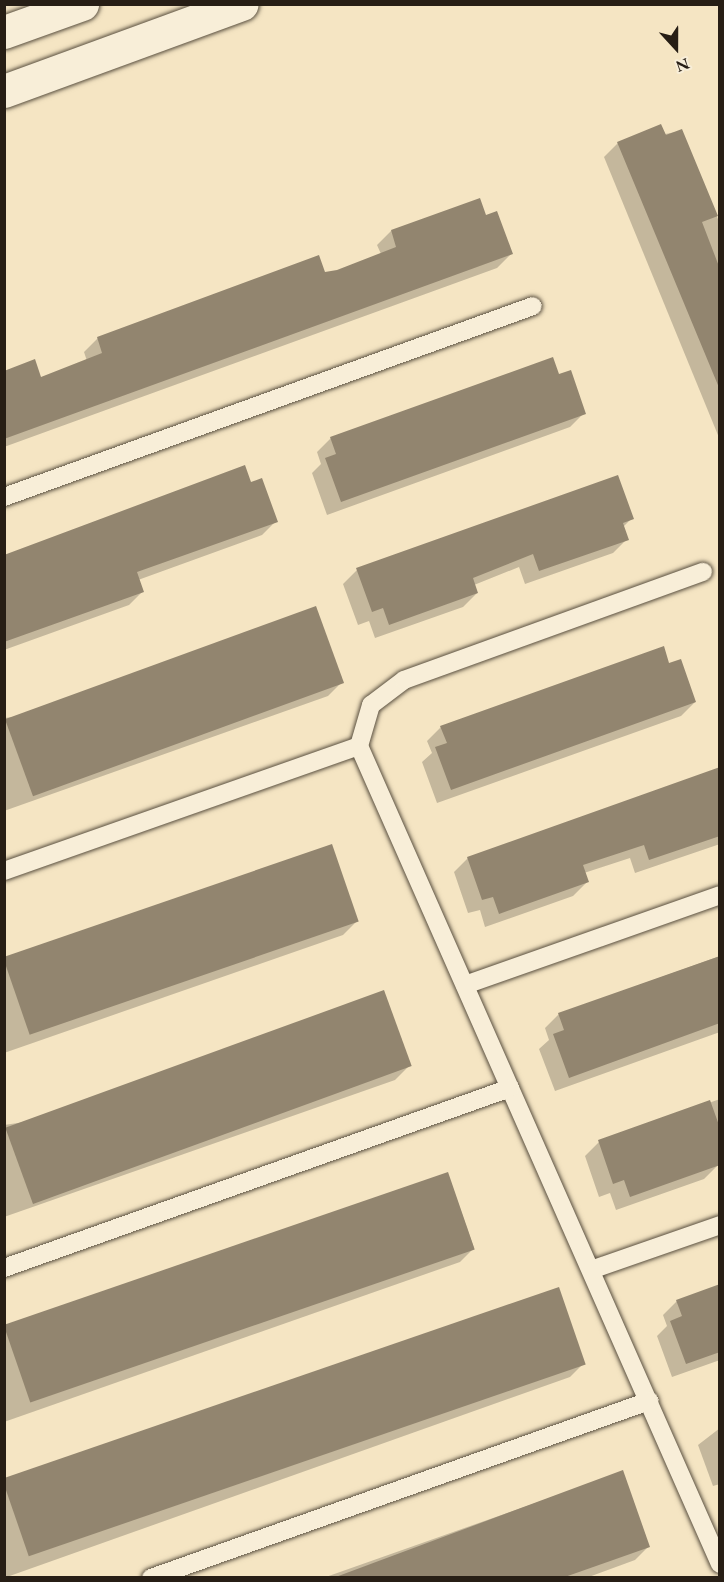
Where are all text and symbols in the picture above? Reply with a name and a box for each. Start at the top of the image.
north arrow [646,18,706,78]
text: N [673,53,692,77]

